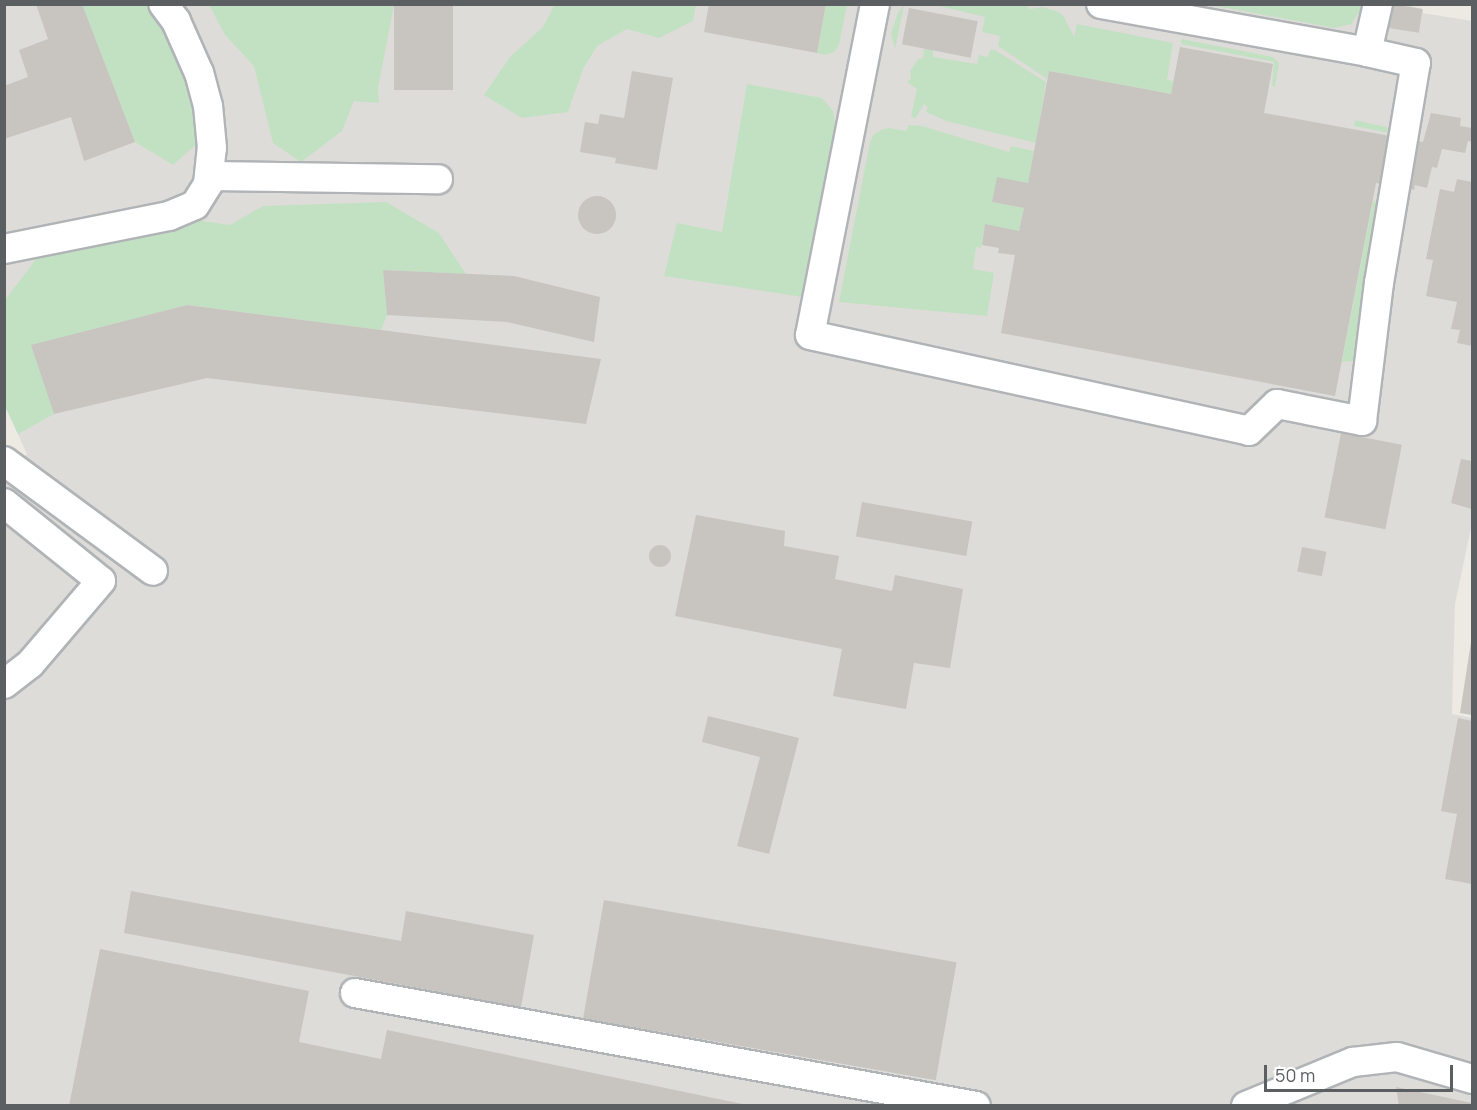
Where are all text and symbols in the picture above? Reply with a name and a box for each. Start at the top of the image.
scale bar [1267,1053,1456,1091]
text: 50 m [1275,1063,1315,1087]

